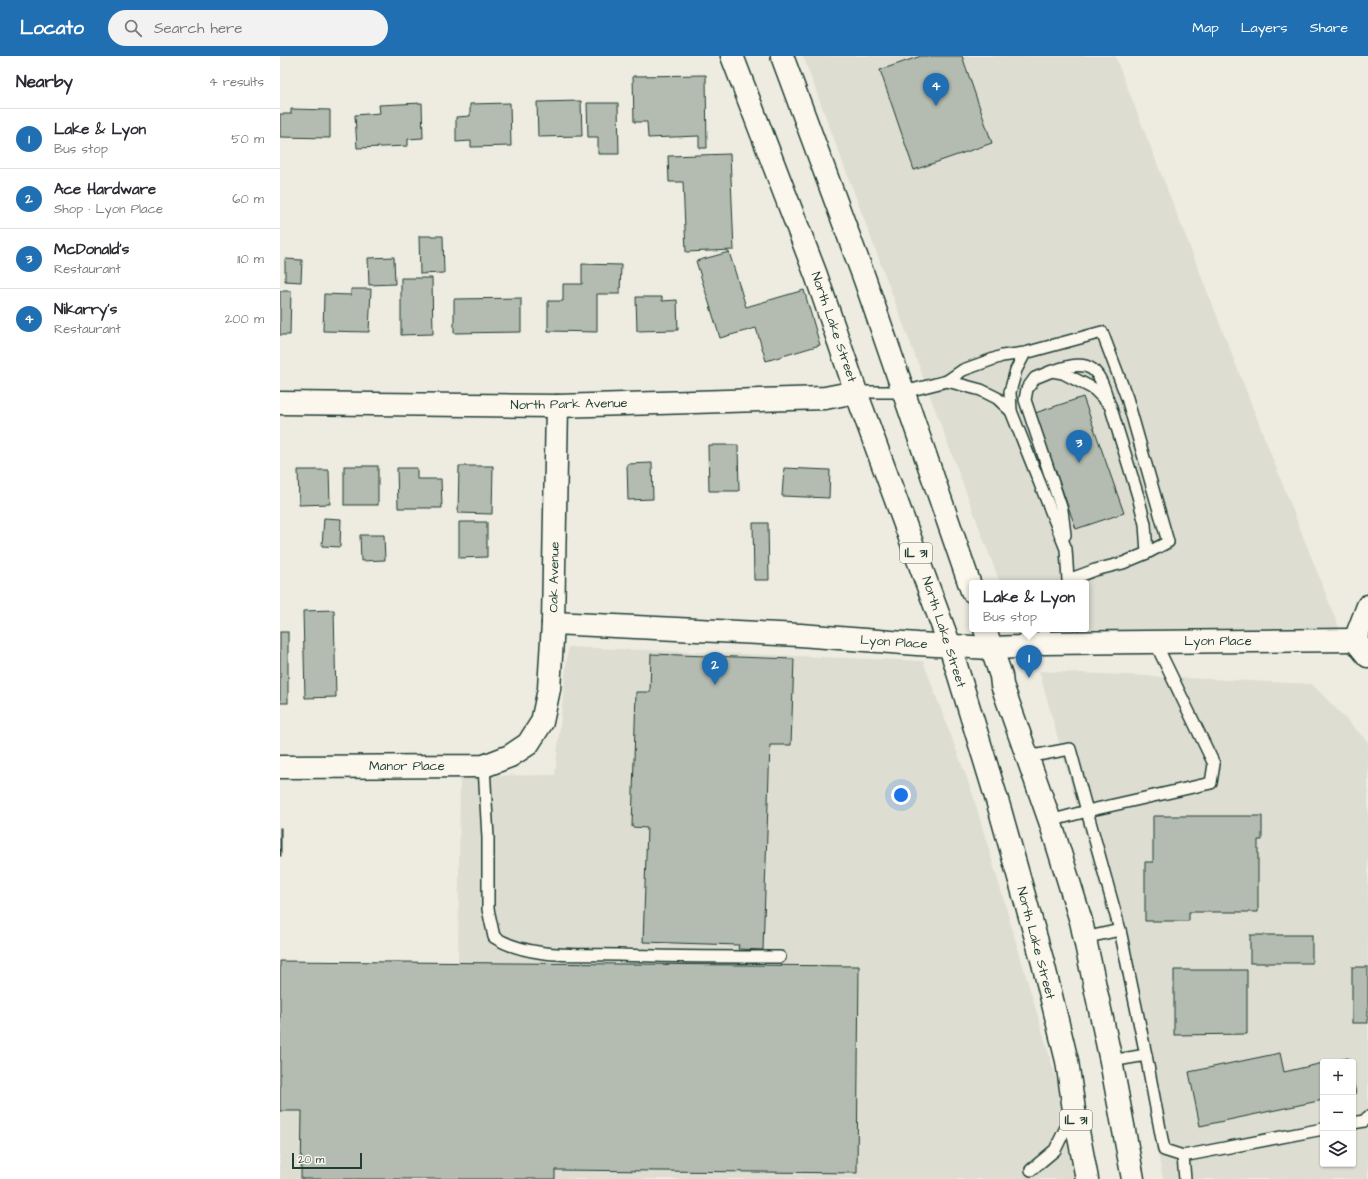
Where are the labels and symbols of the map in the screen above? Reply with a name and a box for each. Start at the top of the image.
pin: 4 [923,73,949,106]
street label: North Lake Street [807,269,862,385]
street label: North Park Avenue [510,394,628,414]
pin: 3 [1066,430,1092,463]
street label: Oak Avenue [544,541,564,613]
road number: IL 31 [900,543,932,563]
street label: North Lake Street [918,574,971,690]
street label: Lyon Place [860,631,928,654]
street label: Lyon Place [1184,632,1252,651]
pin: 1 [1016,645,1042,678]
pin: 2 [702,652,728,685]
street label: Manor Place [369,757,445,775]
your location [891,785,911,805]
street label: North Lake Street [1012,885,1060,1002]
road number: IL 31 [1060,1110,1092,1130]
scale bar [292,1151,362,1170]

